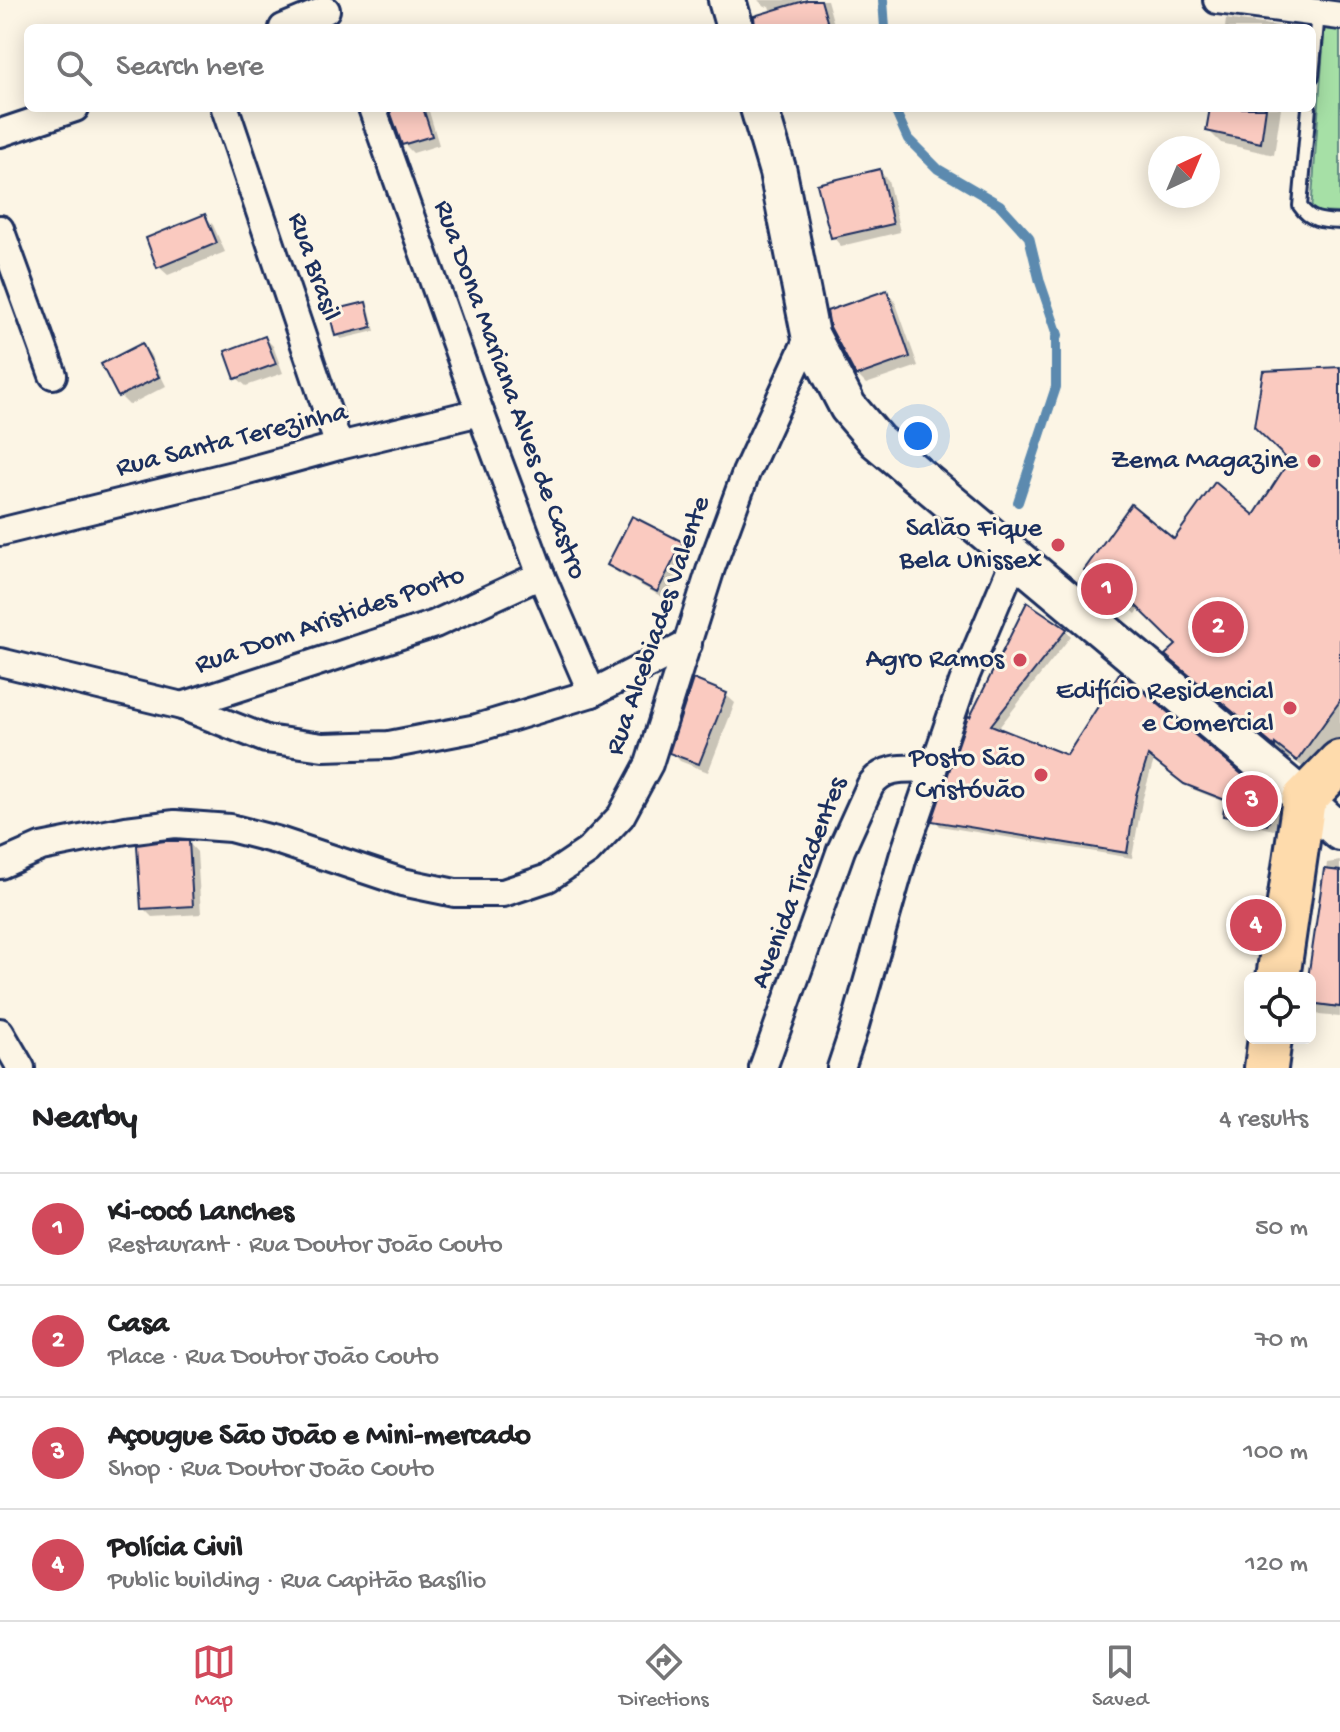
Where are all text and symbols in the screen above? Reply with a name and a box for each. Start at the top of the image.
search box [24,24,1316,112]
icon: search [52,46,96,90]
text: Search here [116,51,264,86]
north arrow [1148,136,1220,208]
street label: Rua Dona Mariana Alves de Castro [425,196,593,584]
street label: Rua Brasil [279,209,347,325]
street label: Rua Santa Terezinha [113,396,353,486]
your location [898,416,938,456]
place label: Zema Magazine [1111,445,1299,478]
marker: Zema Magazine [1305,452,1323,470]
street label: Rua Alcebiades Valente [599,492,719,760]
place label: Salão Fique Bela Unissex [899,513,1043,578]
marker: Salão Fique Bela Unissex [1049,536,1067,554]
street label: Rua Dom Aristides Porto [191,559,469,683]
pin: 1 [1081,559,1133,619]
pin: 2 [1192,597,1244,657]
place label: Agro Ramos [866,644,1005,677]
marker: Agro Ramos [1011,651,1029,669]
place label: Edifício Residencial e Comercial [1056,676,1274,741]
marker: Edifício Residencial e Comercial [1281,699,1299,717]
place label: Posto São Cristóvão [908,743,1025,808]
marker: Posto São Cristóvão [1032,766,1050,784]
pin: 3 [1226,771,1278,831]
street label: Avenida Tiradentes [744,772,856,993]
pin: 4 [1230,895,1282,955]
map controls [1244,972,1316,1044]
button: locate [1244,972,1316,1044]
text: Nearby [32,1100,137,1140]
text: 4 results [1219,1105,1308,1136]
text: Ki-cocó Lanches [108,1196,294,1231]
text: 1 [53,1214,63,1245]
text: 50 m [1255,1214,1308,1245]
text: Restaurant · Rua Doutor João Couto [108,1231,503,1262]
text: Casa [108,1308,169,1343]
text: 2 [52,1326,64,1357]
text: 70 m [1255,1326,1308,1357]
text: Place · Rua Doutor João Couto [108,1343,439,1374]
text: Açougue São João e Mini-mercado [108,1420,531,1455]
text: 3 [51,1438,65,1469]
text: 100 m [1243,1438,1308,1469]
text: Shop · Rua Doutor João Couto [108,1455,435,1486]
text: Polícia Civil [108,1532,243,1567]
text: 4 [52,1550,64,1581]
text: 120 m [1245,1550,1308,1581]
text: Public building · Rua Capitão Basílio [108,1567,486,1598]
tab: Map [192,1640,236,1714]
tab: Directions [619,1640,709,1714]
tab: Saved [1092,1640,1148,1714]

